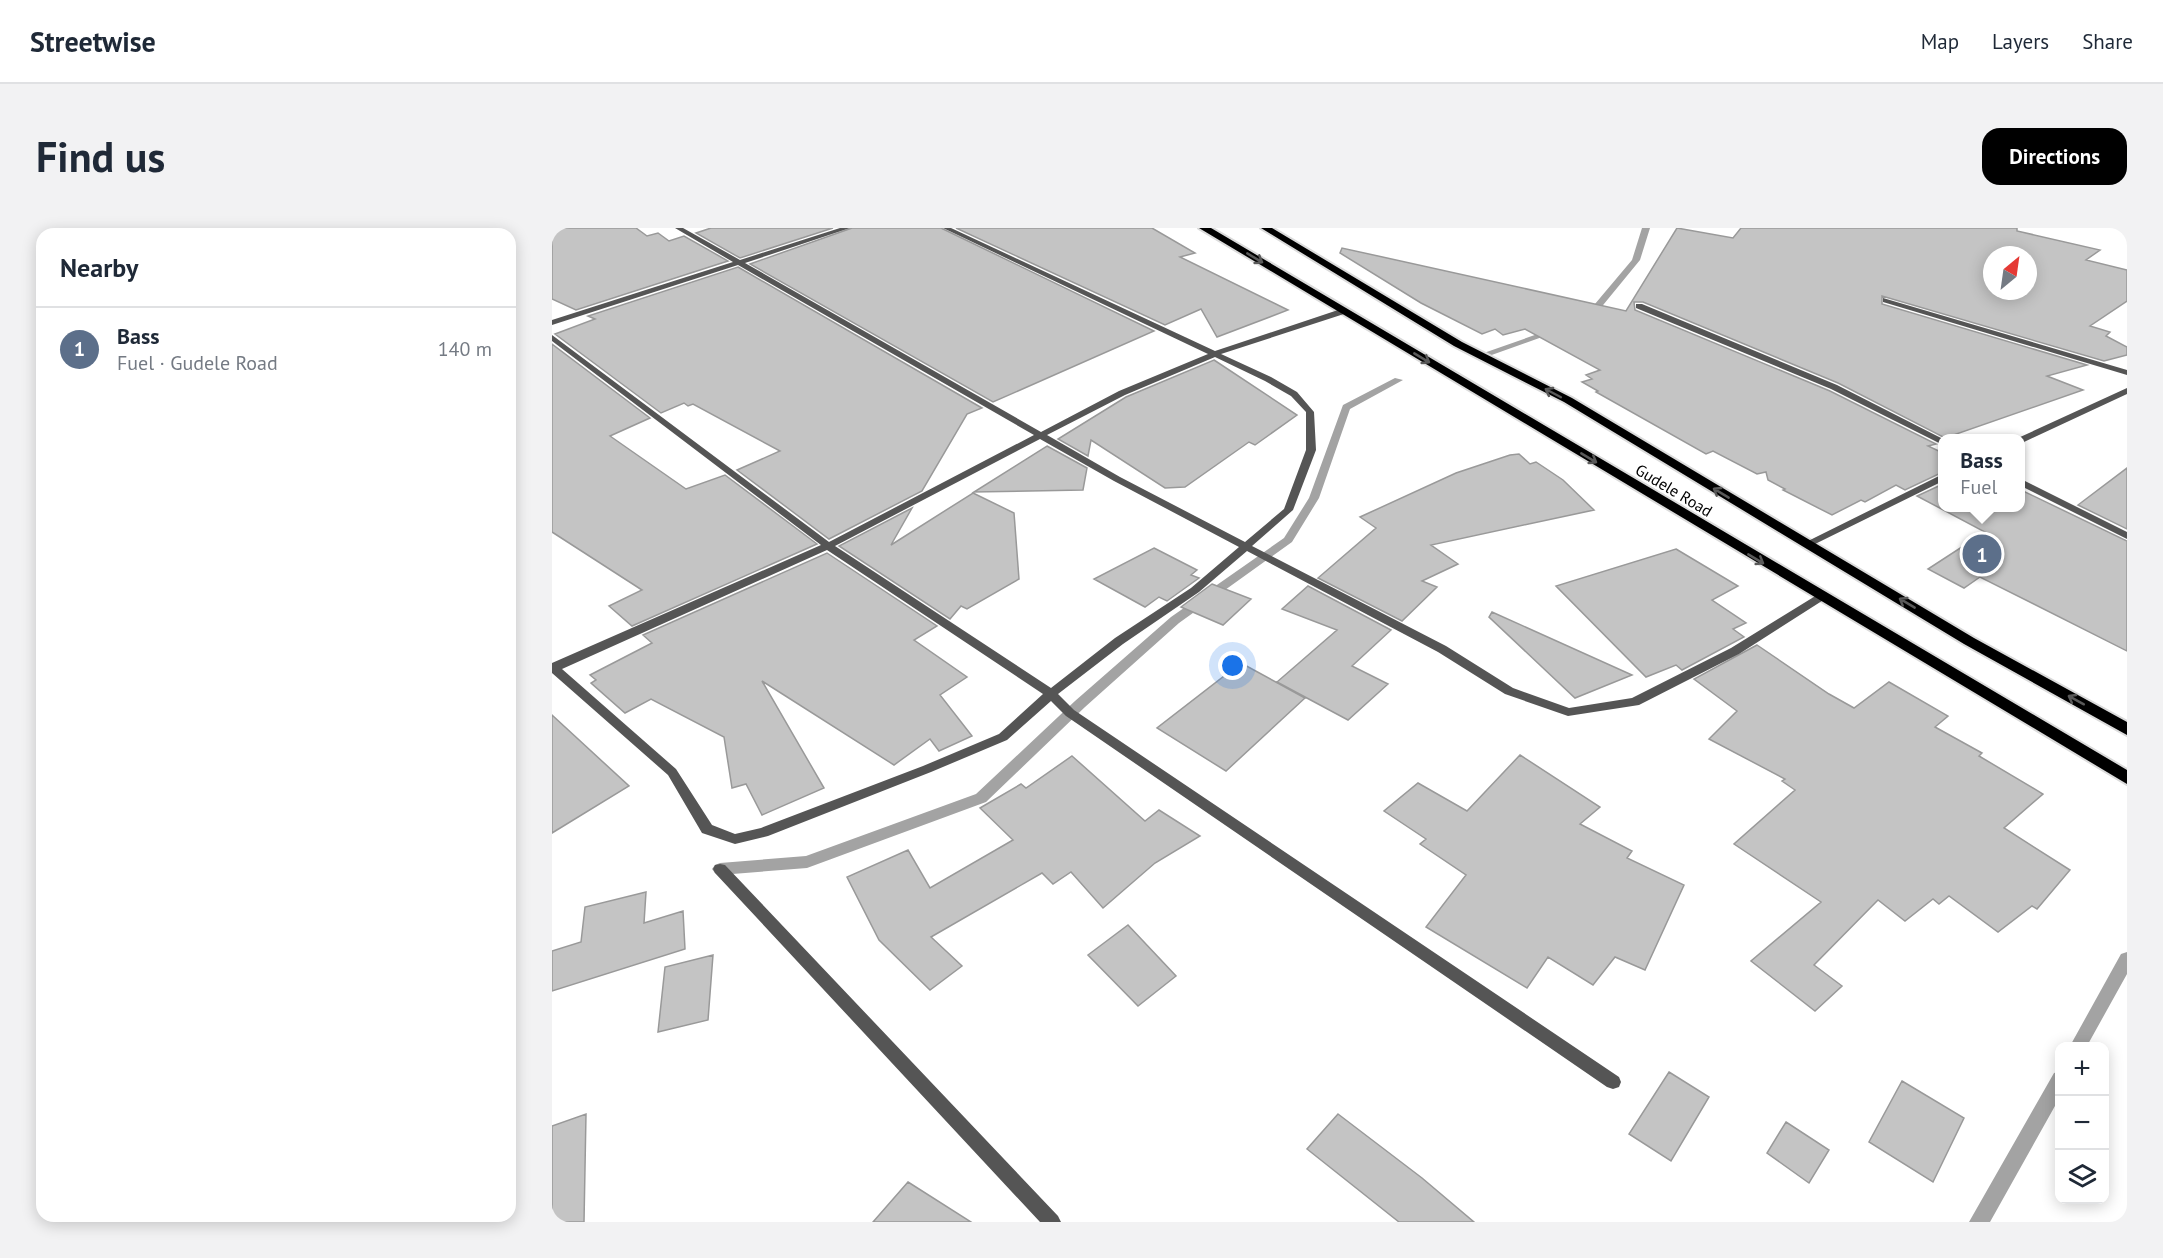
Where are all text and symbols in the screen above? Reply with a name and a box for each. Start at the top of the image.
text: Streetwise [30,23,156,60]
text: Map [1921,28,1959,55]
text: Layers [1992,28,2049,55]
text: Share [2082,28,2133,55]
button: Directions [1982,128,2127,185]
text: Find us [36,129,165,184]
north arrow [1983,246,2037,300]
text: Nearby [60,251,138,284]
one-way arrow [1246,252,1263,264]
text: Bass [117,322,159,350]
text: 1 [74,336,85,362]
text: 140 m [438,336,492,362]
text: Fuel · Gudele Road [117,350,278,376]
one-way arrow [1413,352,1430,364]
one-way arrow [1545,387,1563,398]
popup [1938,434,2025,512]
text: Bass [1960,446,2003,474]
one-way arrow [1580,453,1597,465]
street label: Gudele Road [1632,459,1716,521]
text: Fuel [1960,474,1997,500]
one-way arrow [1713,486,1730,498]
pin: 1 [1962,532,2002,576]
one-way arrow [1747,553,1764,565]
one-way arrow [1899,597,1916,609]
your location [1218,651,1247,680]
one-way arrow [2068,694,2085,706]
map controls [2055,1042,2109,1204]
button: + [2055,1042,2109,1096]
button: − [2055,1096,2109,1150]
button: layers [2055,1150,2109,1204]

